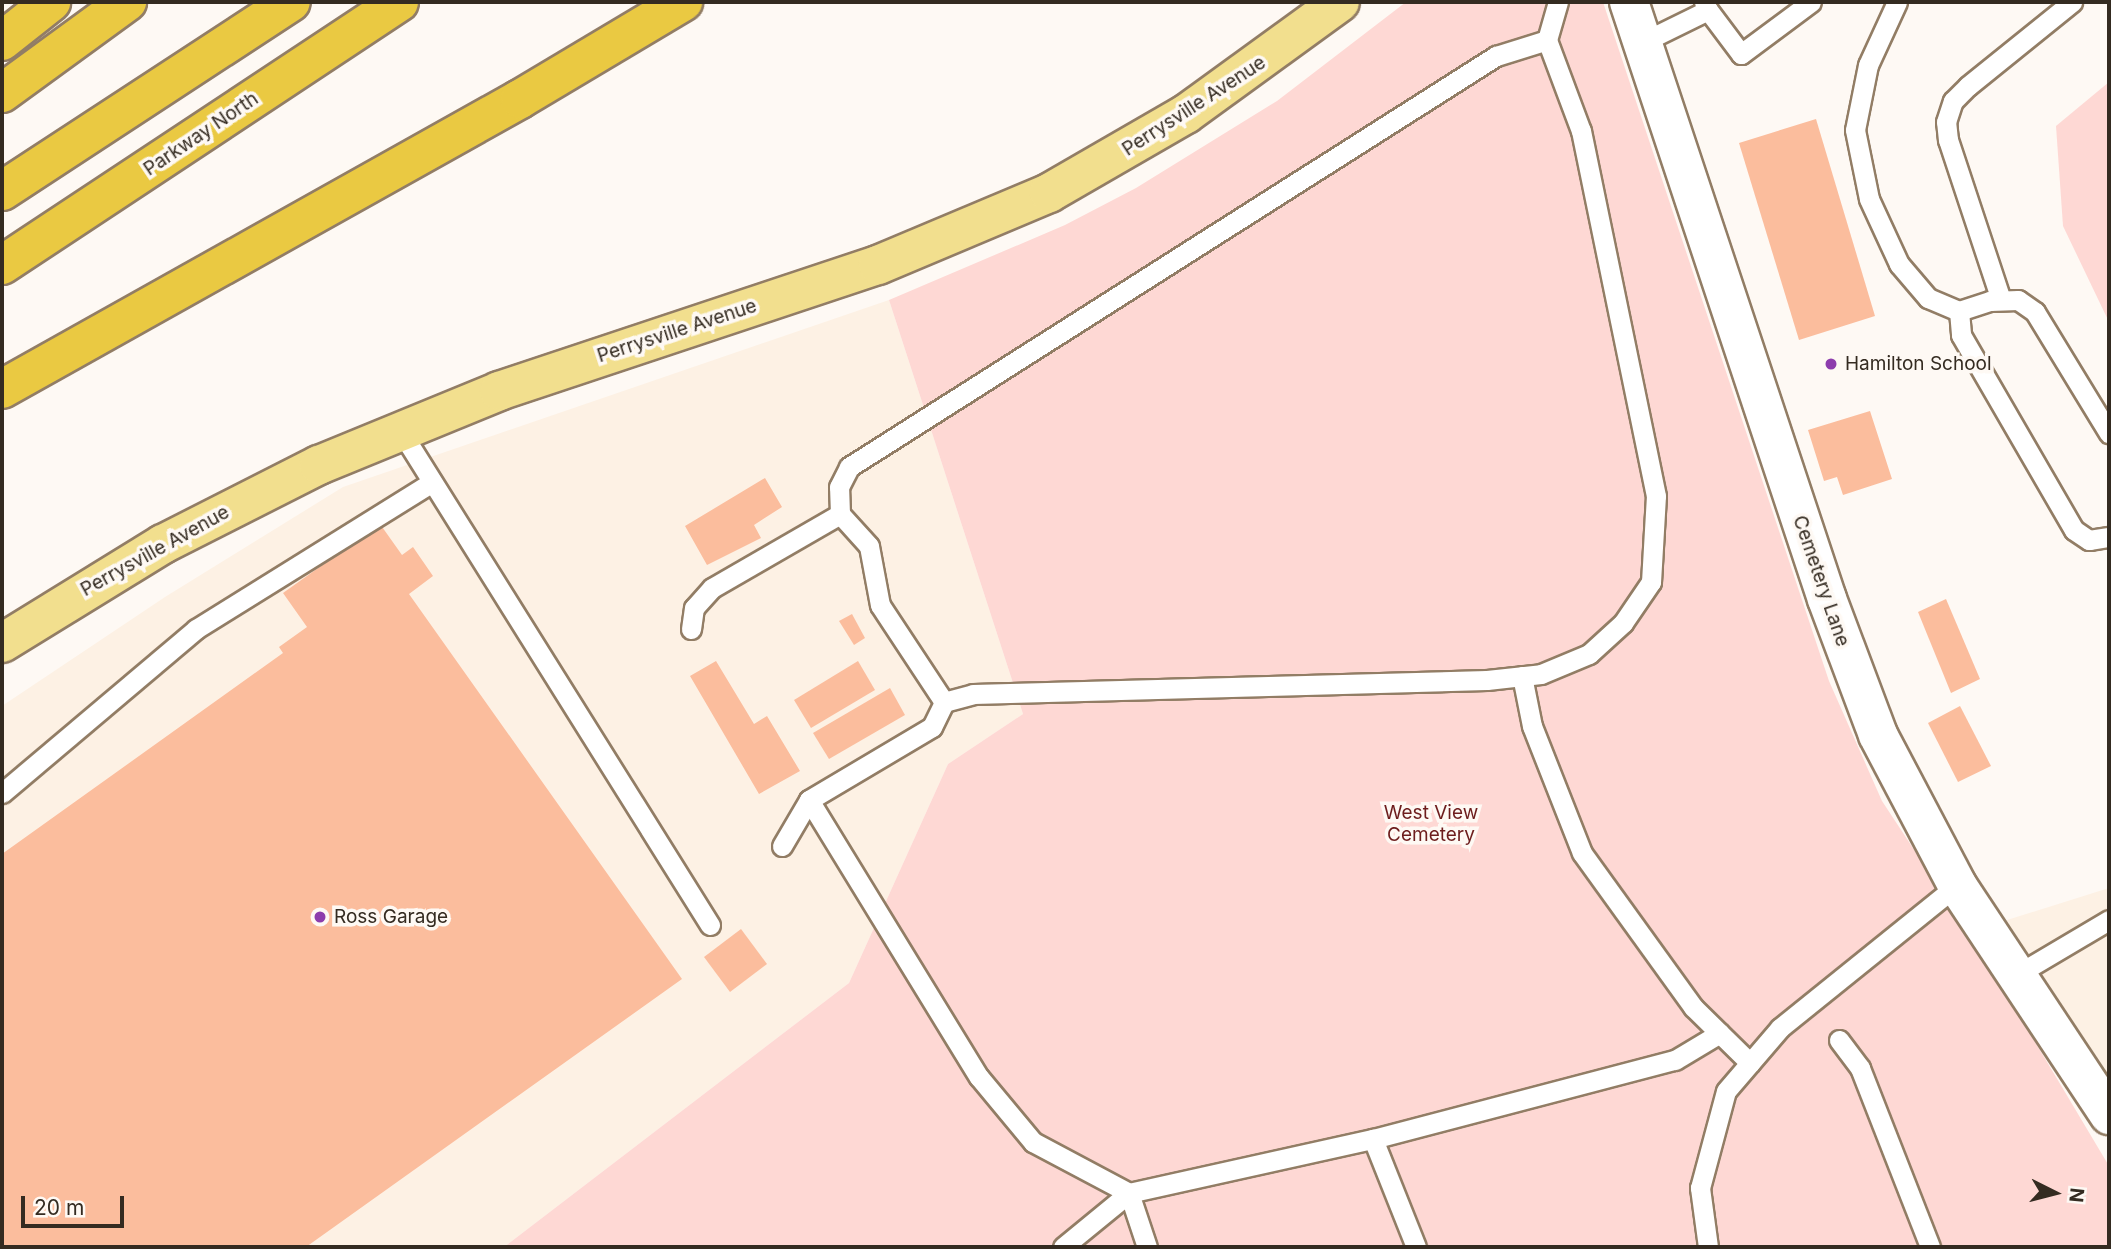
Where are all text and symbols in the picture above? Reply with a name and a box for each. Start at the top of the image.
street label: Perrysville Avenue [1118,51,1270,161]
street label: Parkway North [139,87,263,181]
street label: Perrysville Avenue [594,294,760,368]
place label: Hamilton School [1845,353,1992,375]
marker: Hamilton School [1823,356,1839,372]
street label: Perrysville Avenue [77,501,233,601]
street label: Cemetery Lane [1788,513,1854,649]
park label: West View Cemetery [1384,802,1478,846]
place label: Ross Garage [334,906,448,928]
marker: Ross Garage [312,909,328,925]
north arrow [2020,1158,2090,1228]
scale bar [24,1182,128,1226]
text: N [2064,1187,2089,1204]
text: 20 m [34,1195,84,1220]

